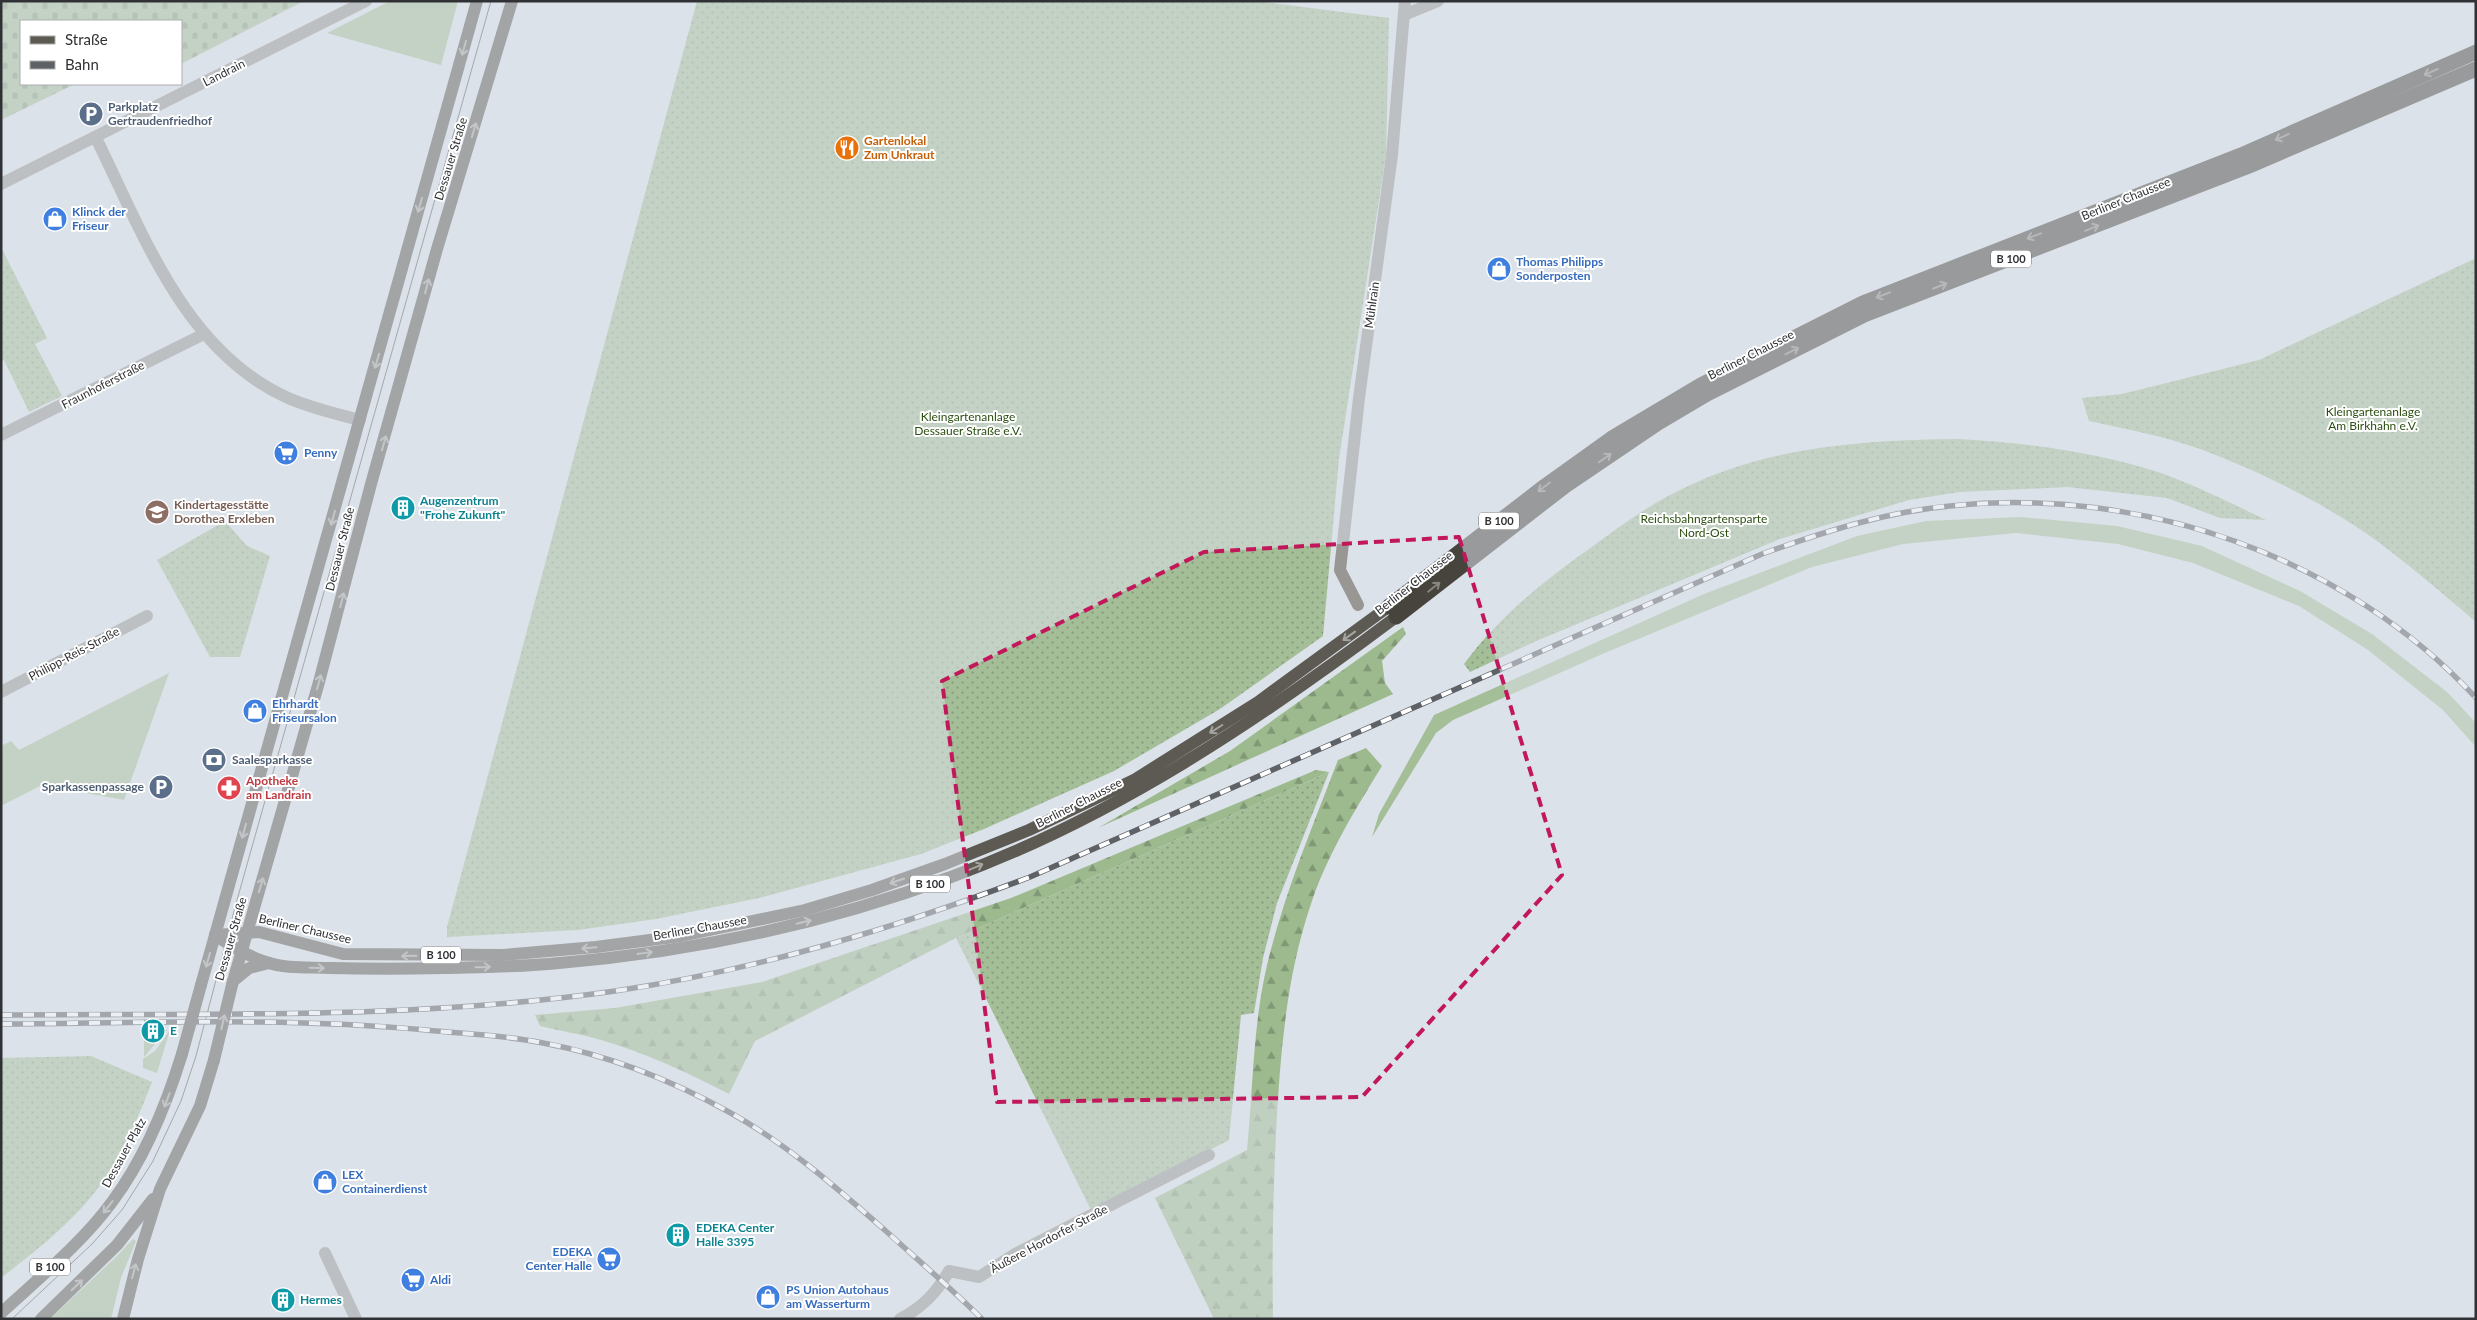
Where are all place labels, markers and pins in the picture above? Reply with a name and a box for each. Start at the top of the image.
place label: Parkplatz Gertraudenfriedhof [108,99,213,128]
parking icon: Parkplatz Gertraudenfriedhof [78,101,104,127]
place label: Gartenlokal Zum Unkraut [864,133,935,162]
restaurant icon: Gartenlokal Zum Unkraut [834,135,860,161]
place label: Klinck der Friseur [72,204,126,233]
shop icon: Klinck der Friseur [42,206,68,232]
place label: Thomas Philipps Sonderposten [1516,254,1603,283]
shop icon: Thomas Philipps Sonderposten [1486,256,1512,282]
supermarket icon: Penny [273,440,299,466]
place label: Penny [304,445,338,460]
place label: Augenzentrum "Frohe Zukunft" [419,493,505,522]
building icon: Augenzentrum "Frohe Zukunft" [390,495,416,521]
place label: Kindertagesstätte Dorothea Erxleben [174,497,275,526]
school or university icon: Kindertagesstätte Dorothea Erxleben [144,499,170,525]
place label: Ehrhardt Friseursalon [272,696,337,725]
shop icon: Ehrhardt Friseursalon [242,698,268,724]
bank icon: Saalesparkasse [201,747,227,773]
place label: Saalesparkasse [232,752,313,767]
place label: Apotheke am Landrain [245,773,311,802]
parking icon: Sparkassenpassage [148,774,174,800]
pharmacy icon: Apotheke am Landrain [216,775,242,801]
place label: Sparkassenpassage [42,779,145,794]
building icon: E [140,1018,166,1044]
place label: E [170,1023,177,1038]
place label: LEX Containerdienst [342,1167,428,1196]
shop icon: LEX Containerdienst [312,1169,338,1195]
place label: EDEKA Center Halle 3395 [696,1220,775,1249]
building icon: EDEKA Center Halle 3395 [665,1222,691,1248]
place label: EDEKA Center Halle [526,1244,593,1273]
supermarket icon: EDEKA Center Halle [596,1246,622,1272]
supermarket icon: Aldi [400,1267,426,1293]
place label: Aldi [429,1272,451,1287]
place label: PS Union Autohaus am Wasserturm [786,1282,889,1311]
shop icon: PS Union Autohaus am Wasserturm [755,1284,781,1310]
building icon: Hermes [270,1287,296,1313]
place label: Hermes [300,1292,342,1307]

